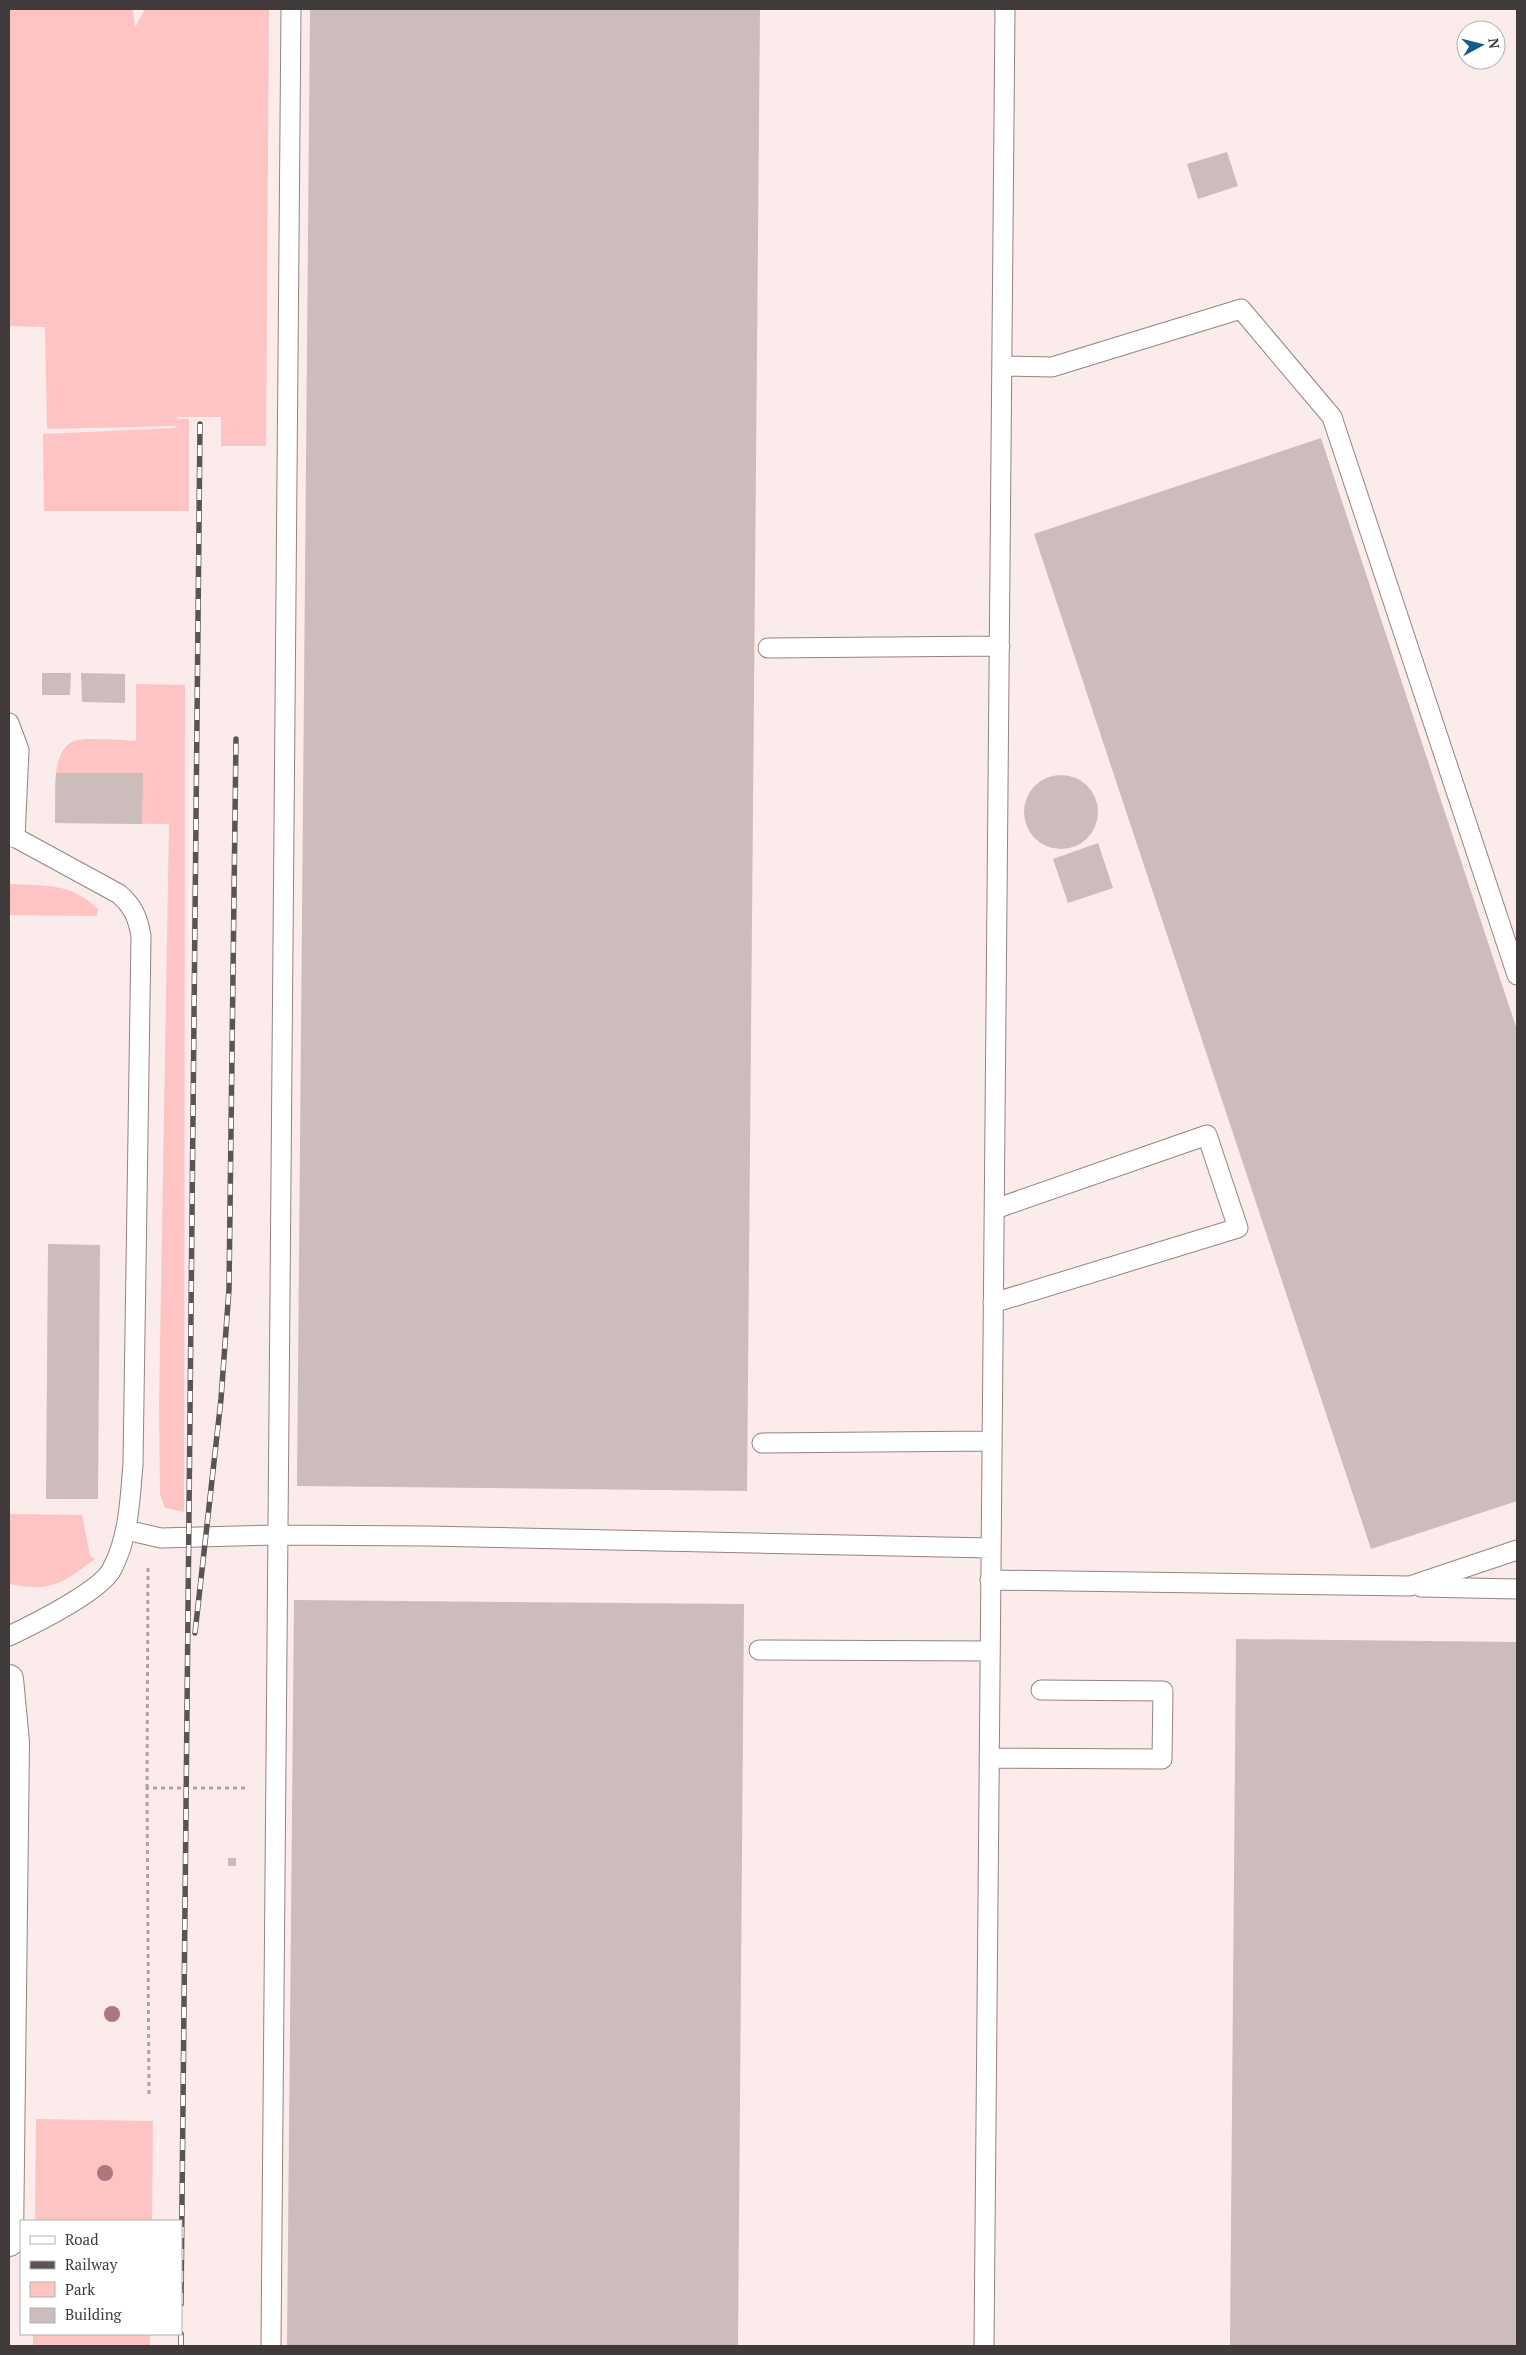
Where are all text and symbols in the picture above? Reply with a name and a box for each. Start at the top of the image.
north arrow [1456,20,1506,70]
text: N [1484,37,1505,50]
legend [20,2220,182,2335]
text: Road [65,2229,98,2249]
text: Railway [65,2254,118,2274]
text: Park [65,2279,95,2299]
text: Building [65,2304,123,2324]

